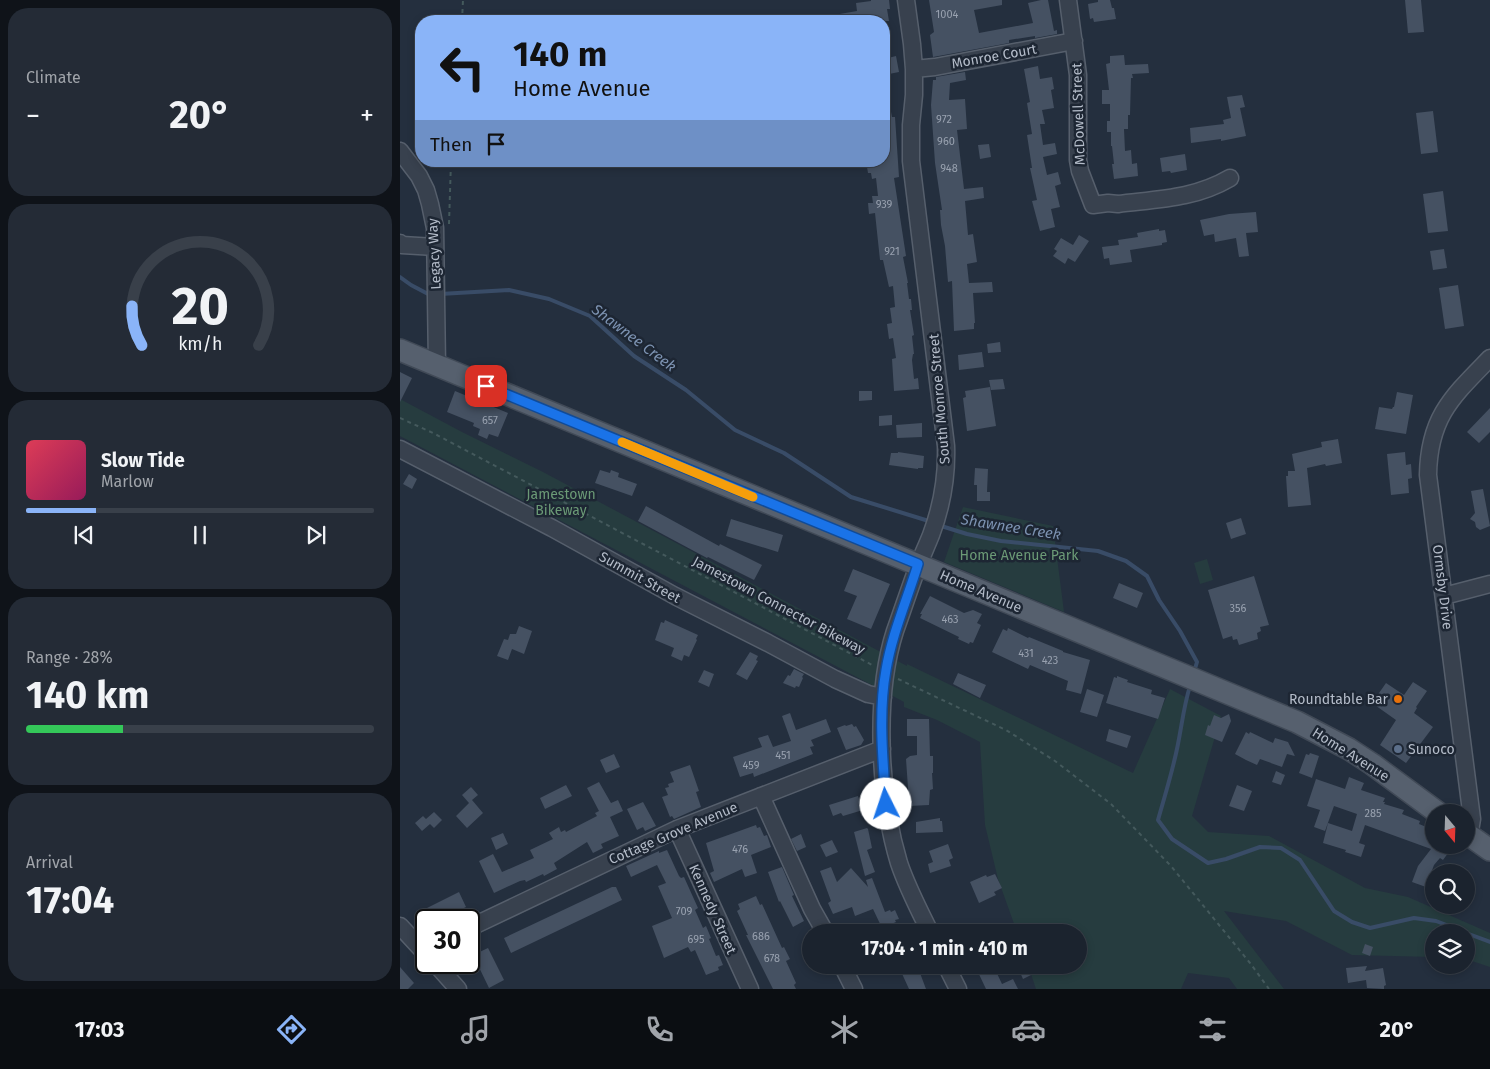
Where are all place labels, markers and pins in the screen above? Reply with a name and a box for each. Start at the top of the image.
pin [465,365,507,407]
place label: Roundtable Bar [1289,691,1389,708]
marker: Roundtable Bar [1392,693,1404,705]
place label: Sunoco [1408,741,1455,758]
marker: Sunoco [1392,743,1404,755]

